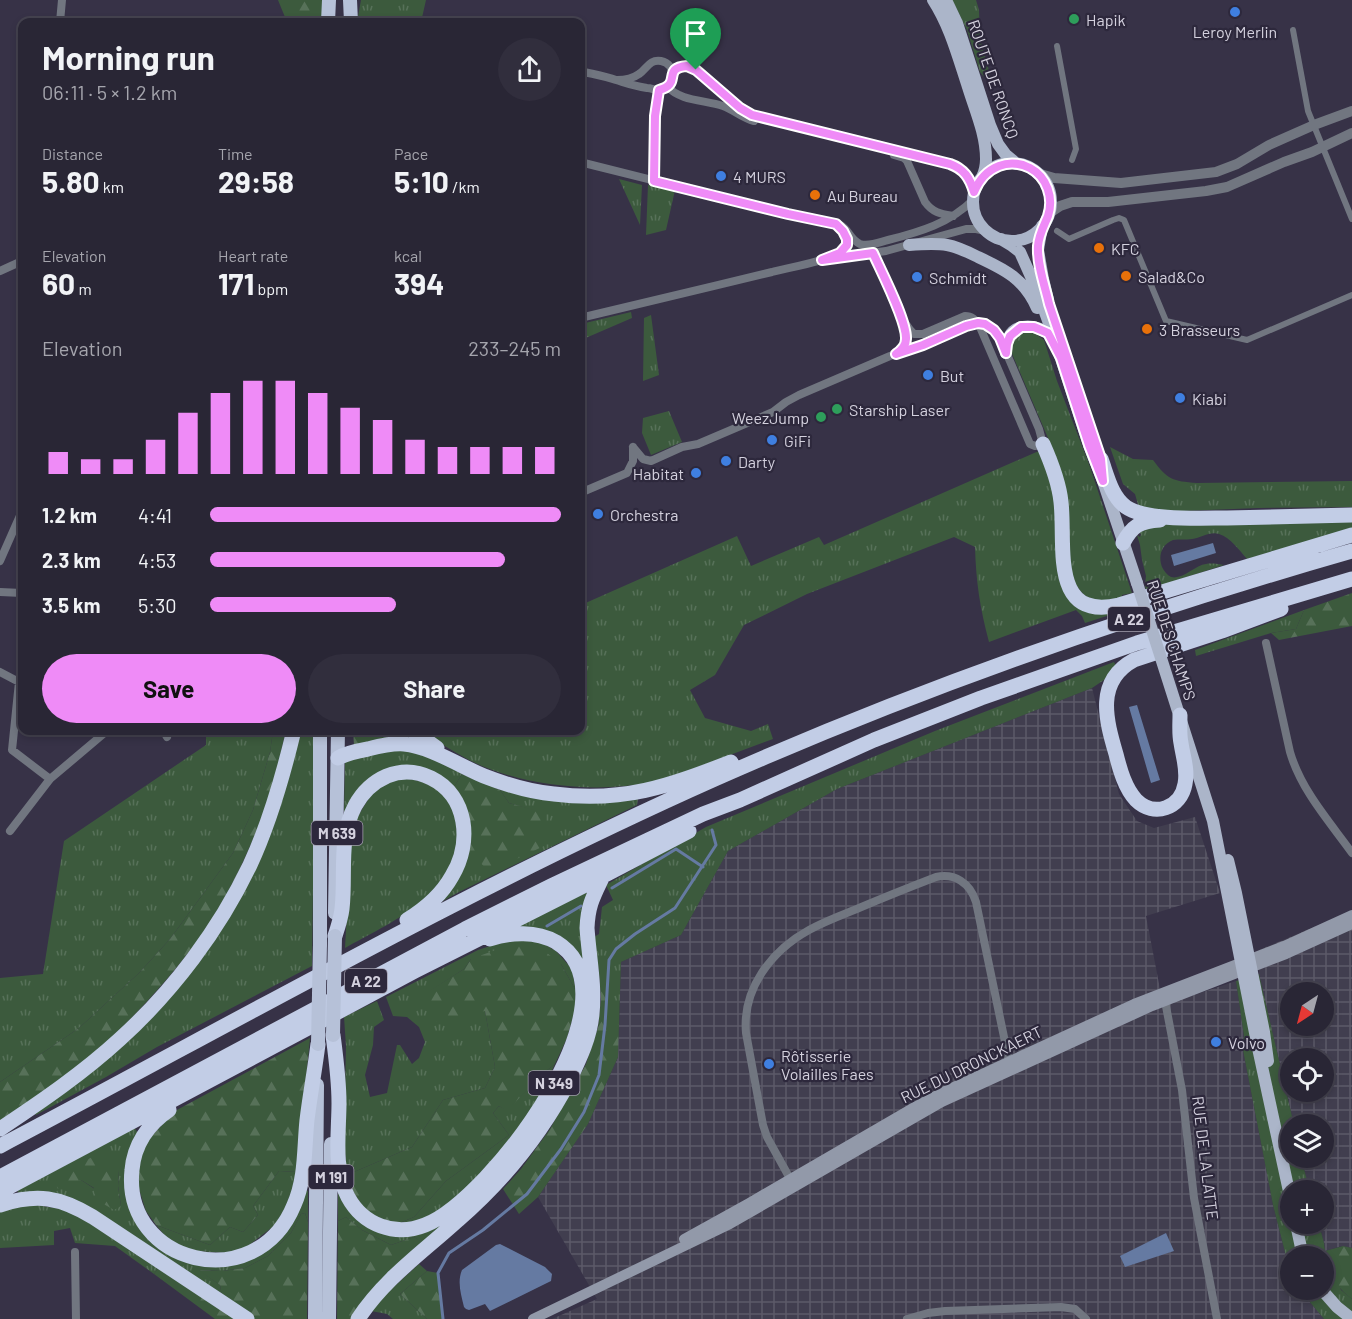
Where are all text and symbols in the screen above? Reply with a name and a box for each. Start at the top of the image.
marker: Leroy Merlin [1228,5,1242,19]
pin [670,8,721,70]
place label: Hapik [1086,10,1126,29]
marker: Hapik [1067,12,1081,26]
icon: arrive [679,17,712,50]
street label: ROUTE DE RONCQ [965,17,1023,141]
place label: Leroy Merlin [1193,22,1277,41]
text: Morning run [42,37,215,77]
button: share [498,38,561,101]
text: 06:11 · 5 × 1.2 km [42,80,177,104]
text: Distance [42,144,103,163]
text: Time [218,144,253,163]
text: Pace [394,144,428,163]
text: 5.80 [42,163,100,199]
text: 29:58 [218,163,294,199]
text: 5:10 [394,163,449,199]
place label: 4 MURS [733,167,786,186]
marker: 4 MURS [714,169,728,183]
text: km [100,177,124,196]
text: /km [449,177,480,196]
place label: Au Bureau [827,186,898,205]
marker: Au Bureau [808,188,822,202]
place label: KFC [1111,239,1140,258]
marker: KFC [1092,241,1106,255]
text: Elevation [42,246,106,265]
text: Heart rate [218,246,288,265]
text: kcal [394,246,422,265]
text: 60 [42,265,75,301]
text: 171 [218,265,254,301]
text: 394 [394,265,444,301]
place label: Salad&Co [1138,267,1205,286]
place label: Schmidt [929,268,987,287]
marker: Salad&Co [1119,269,1133,283]
marker: Schmidt [910,270,924,284]
text: m [75,279,92,298]
text: bpm [254,279,288,298]
place label: 3 Brasseurs [1159,320,1240,339]
marker: 3 Brasseurs [1140,322,1154,336]
text: Elevation [42,336,123,360]
text: 233–245 m [468,336,561,360]
place label: But [940,366,964,385]
marker: But [921,368,935,382]
place label: Kiabi [1192,389,1227,408]
marker: Kiabi [1173,391,1187,405]
place label: Starship Laser [849,400,950,419]
marker: Starship Laser [830,402,844,416]
place label: WeezJump [732,408,809,427]
marker: WeezJump [814,410,828,424]
place label: GiFi [784,431,811,450]
marker: GiFi [765,433,779,447]
place label: Darty [738,452,776,471]
marker: Darty [719,454,733,468]
place label: Habitat [633,464,684,483]
marker: Habitat [689,466,703,480]
text: 1.2 km [42,503,97,527]
text: 4:41 [138,503,172,527]
place label: Orchestra [610,505,678,524]
marker: Orchestra [591,507,605,521]
text: 2.3 km [42,548,101,572]
text: 4:53 [138,548,176,572]
street label: RUE DES CHAMPS [1144,577,1200,703]
text: 3.5 km [42,593,100,617]
text: 5:30 [138,593,177,617]
road number: A 22 [1108,607,1150,631]
button: Save [42,654,296,723]
button: Share [308,654,561,723]
road number: M 639 [312,821,362,845]
road number: A 22 [345,969,387,993]
north arrow [1280,982,1334,1036]
map controls [1280,982,1334,1300]
street label: RUE DU DRONCKAERT [897,1021,1045,1107]
place label: Volvo [1228,1033,1265,1052]
marker: Volvo [1209,1035,1223,1049]
place label: Rôtisserie Volailles Faes [781,1046,874,1083]
button: locate [1280,1048,1334,1102]
marker: Rôtisserie Volailles Faes [762,1057,776,1071]
road number: N 349 [528,1071,580,1095]
street label: RUE DE LA LATTE [1189,1095,1223,1221]
button: layers [1280,1114,1334,1168]
road number: M 191 [308,1165,354,1189]
button: + [1280,1180,1334,1234]
button: − [1280,1246,1334,1300]

